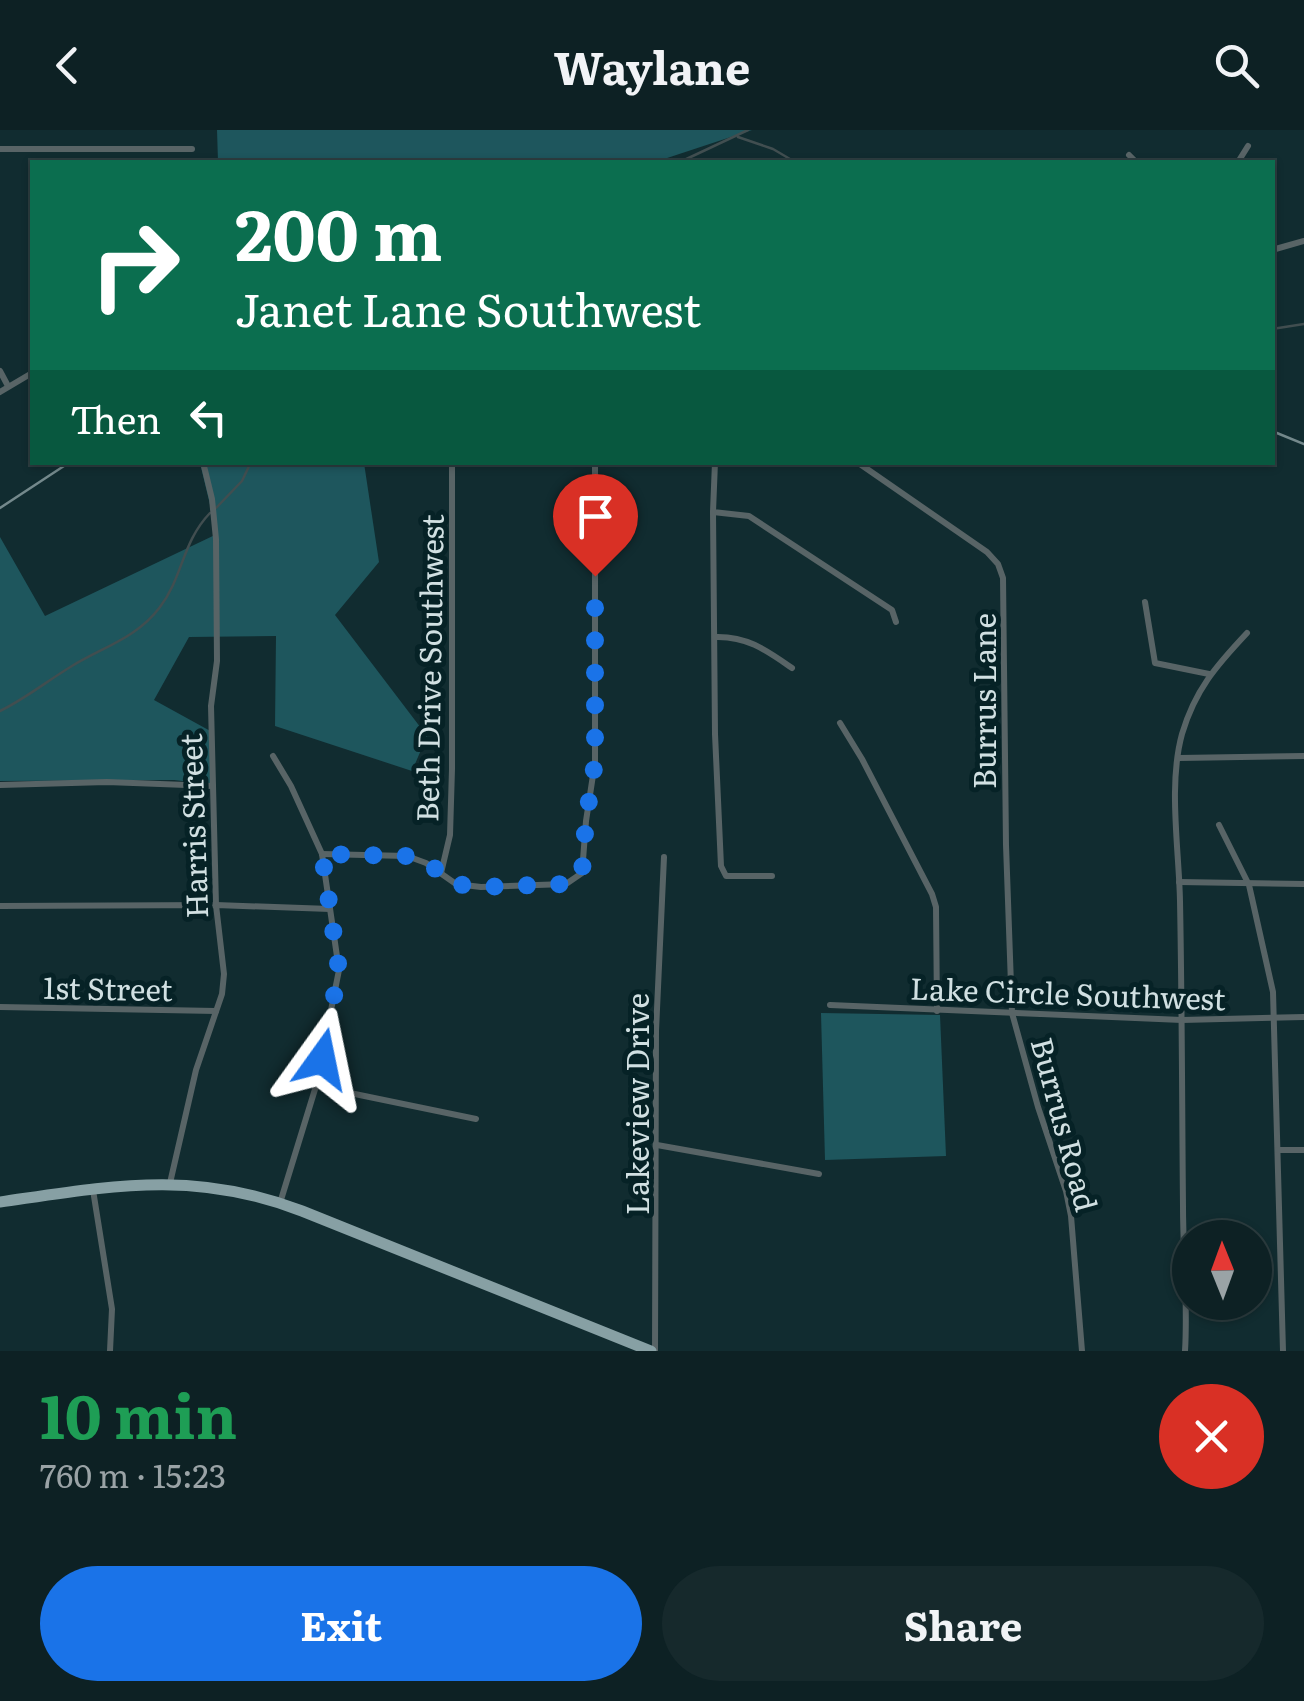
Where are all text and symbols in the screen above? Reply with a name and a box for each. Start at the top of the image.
text: Waylane [554,32,750,99]
icon: back [40,38,95,93]
icon: search [1209,38,1264,93]
text: 200 m [235,179,443,283]
icon: right [70,200,200,330]
text: Janet Lane Southwest [235,274,701,341]
text: Then [70,389,161,446]
icon: left [181,390,236,445]
pin [553,474,638,577]
icon: arrive [568,489,623,544]
street label: Beth Drive Southwest [403,514,453,822]
street label: Burrus Lane [961,613,1005,789]
street label: Harris Street [167,733,217,919]
street label: 1st Street [43,964,173,1010]
street label: Lake Circle Southwest [909,964,1227,1020]
street label: Lakeview Drive [614,993,658,1215]
position arrow [270,1007,374,1111]
street label: Burrus Road [1022,1032,1110,1216]
north arrow [1172,1220,1272,1320]
map controls [1172,1220,1272,1320]
text: 10 min [40,1368,237,1457]
button: close [1159,1384,1264,1489]
text: 760 m · 15:23 [40,1450,226,1498]
button: Exit [40,1566,642,1681]
button: Share [662,1566,1264,1681]

